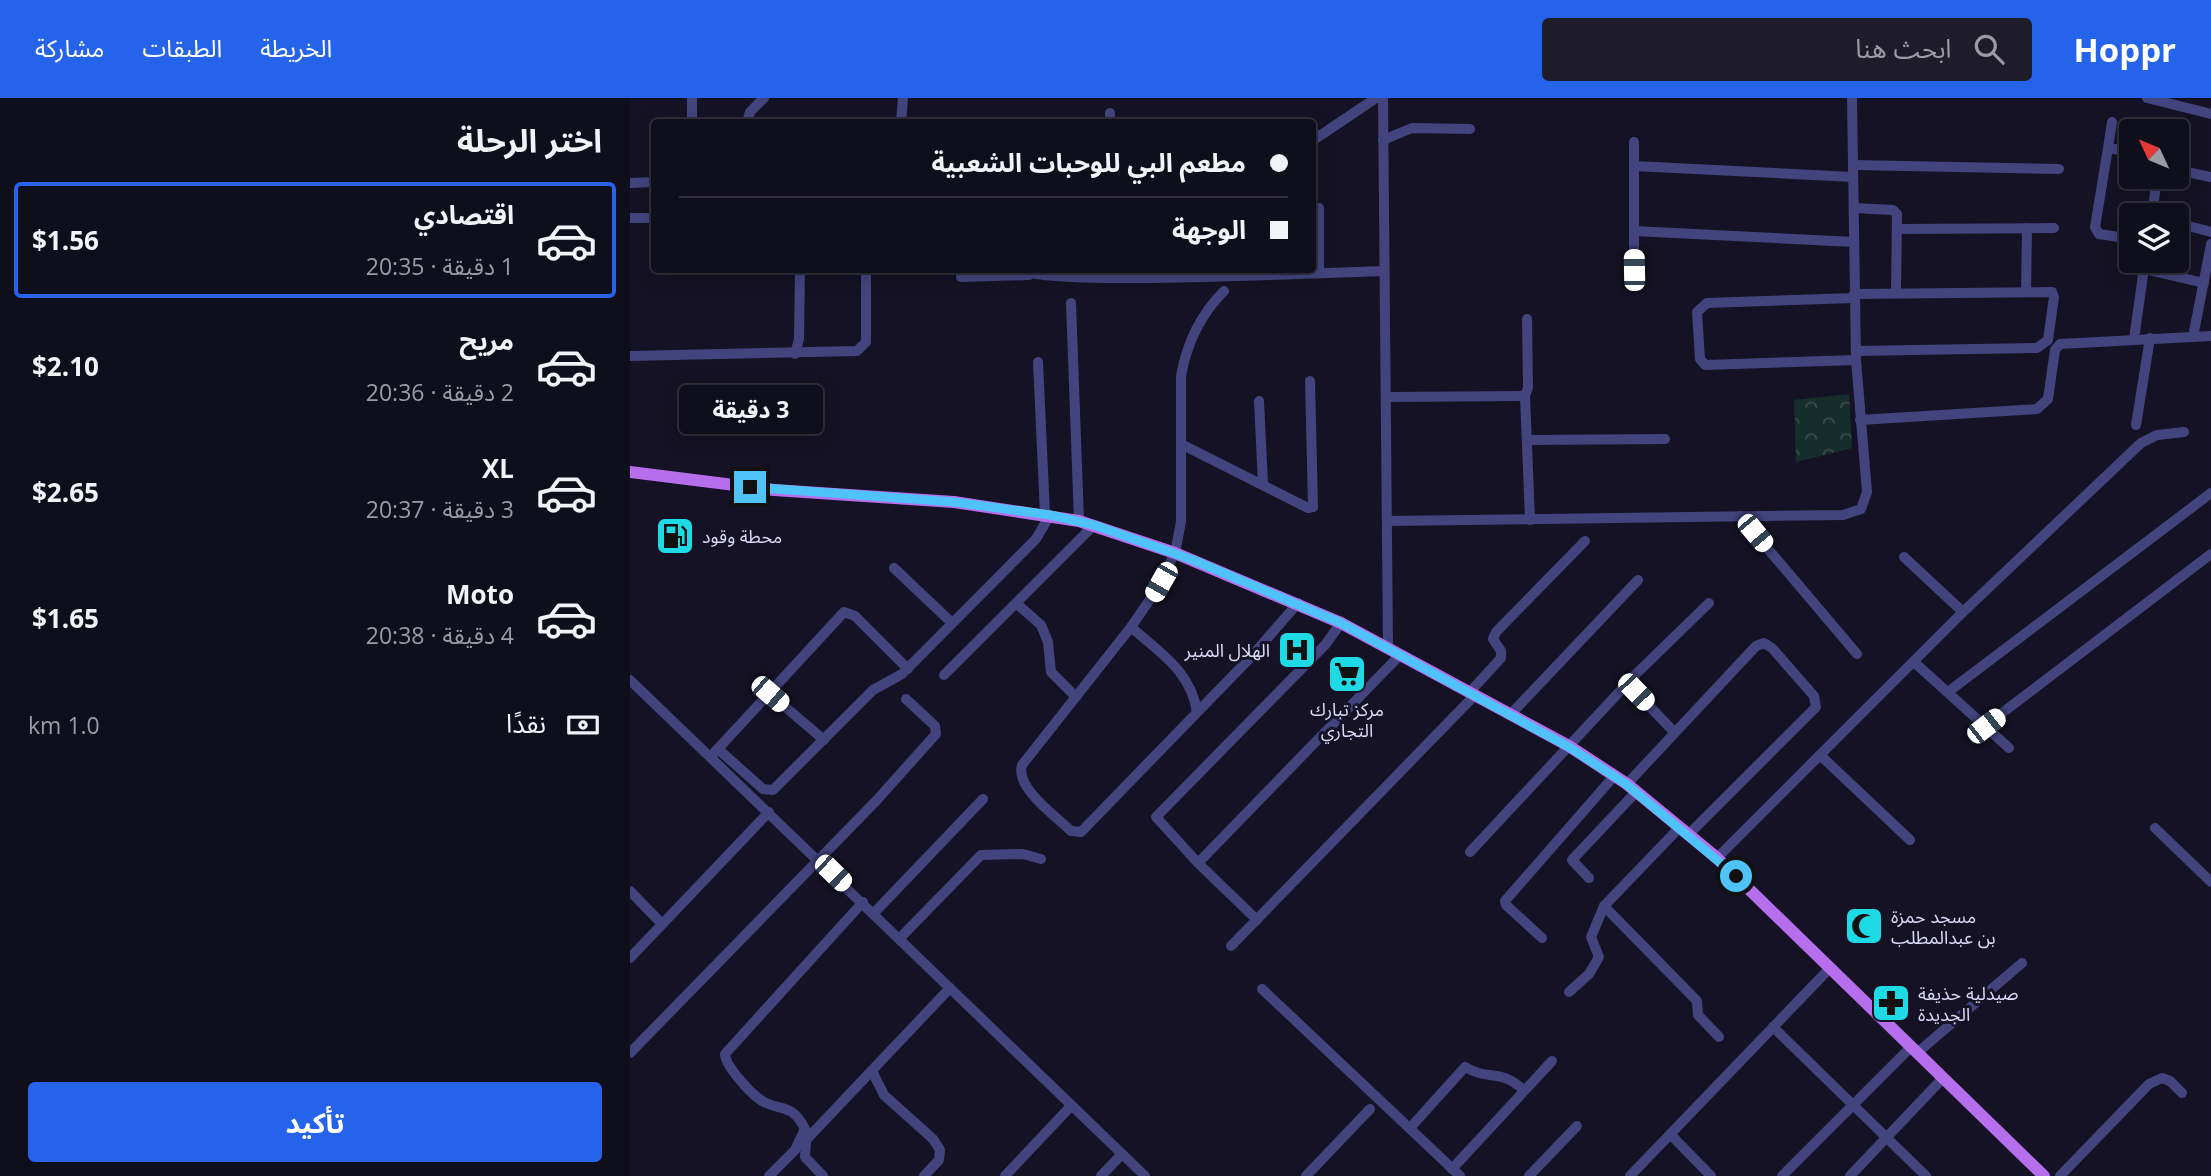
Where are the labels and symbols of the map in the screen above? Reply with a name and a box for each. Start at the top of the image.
north arrow [2119,119,2189,189]
car [1624,249,1645,291]
callout: 3 دقيقة [678,386,822,434]
route end [734,471,766,503]
car [1734,510,1777,556]
fuel station icon: محطة وقود [654,515,696,557]
place label: محطة وقود [702,524,782,548]
car [1142,559,1181,605]
hospital icon: الهلال المنير [1276,629,1318,671]
place label: الهلال المنير [1184,638,1270,662]
supermarket icon: مركز تبارك التجاري [1326,653,1368,695]
car [1614,670,1659,714]
car [748,672,793,716]
place label: مركز تبارك التجاري [1310,697,1384,744]
car [1963,705,2010,747]
car [811,851,856,895]
route start [1720,860,1752,892]
place label: مسجد حمزة بن عبدالمطلب [1891,904,1996,949]
mosque icon: مسجد حمزة بن عبدالمطلب [1843,905,1885,947]
place label: صيدلية حذيفة الجديدة [1918,981,2019,1026]
pharmacy icon: صيدلية حذيفة الجديدة [1870,982,1912,1024]

